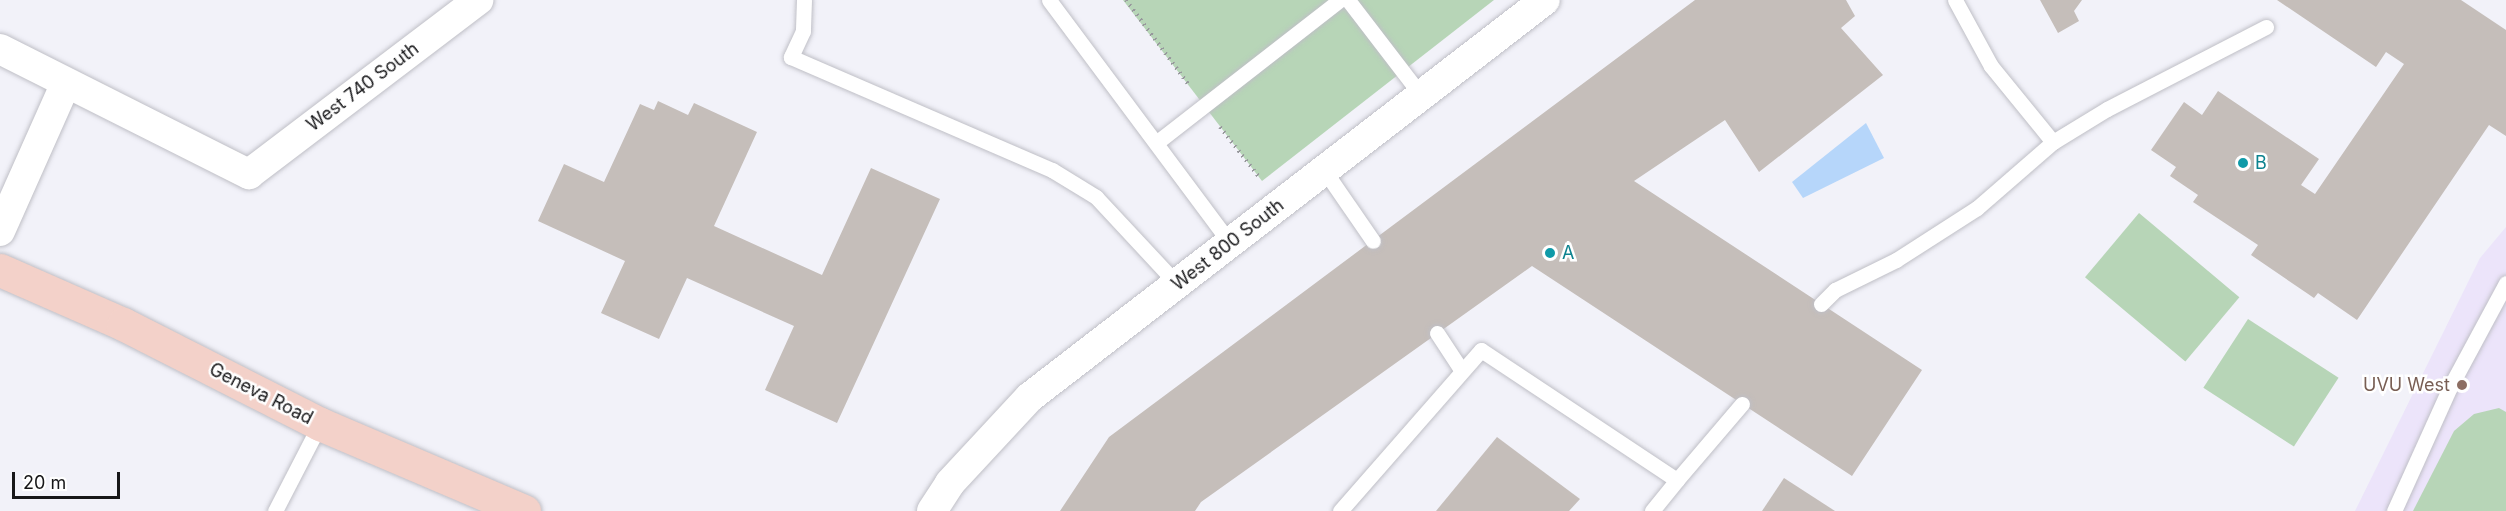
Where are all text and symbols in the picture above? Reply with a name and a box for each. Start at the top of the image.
street label: West 740 South [303,38,423,136]
place label: B [2255,152,2267,174]
marker: B [2236,156,2250,170]
street label: West 800 South [1168,195,1288,295]
place label: A [1562,242,1574,264]
marker: A [1543,246,1557,260]
street label: Geneva Road [206,359,316,429]
place label: UVU West [2363,374,2450,396]
marker: UVU West [2455,378,2469,392]
scale bar [15,460,123,498]
text: 20 m [23,472,66,493]

